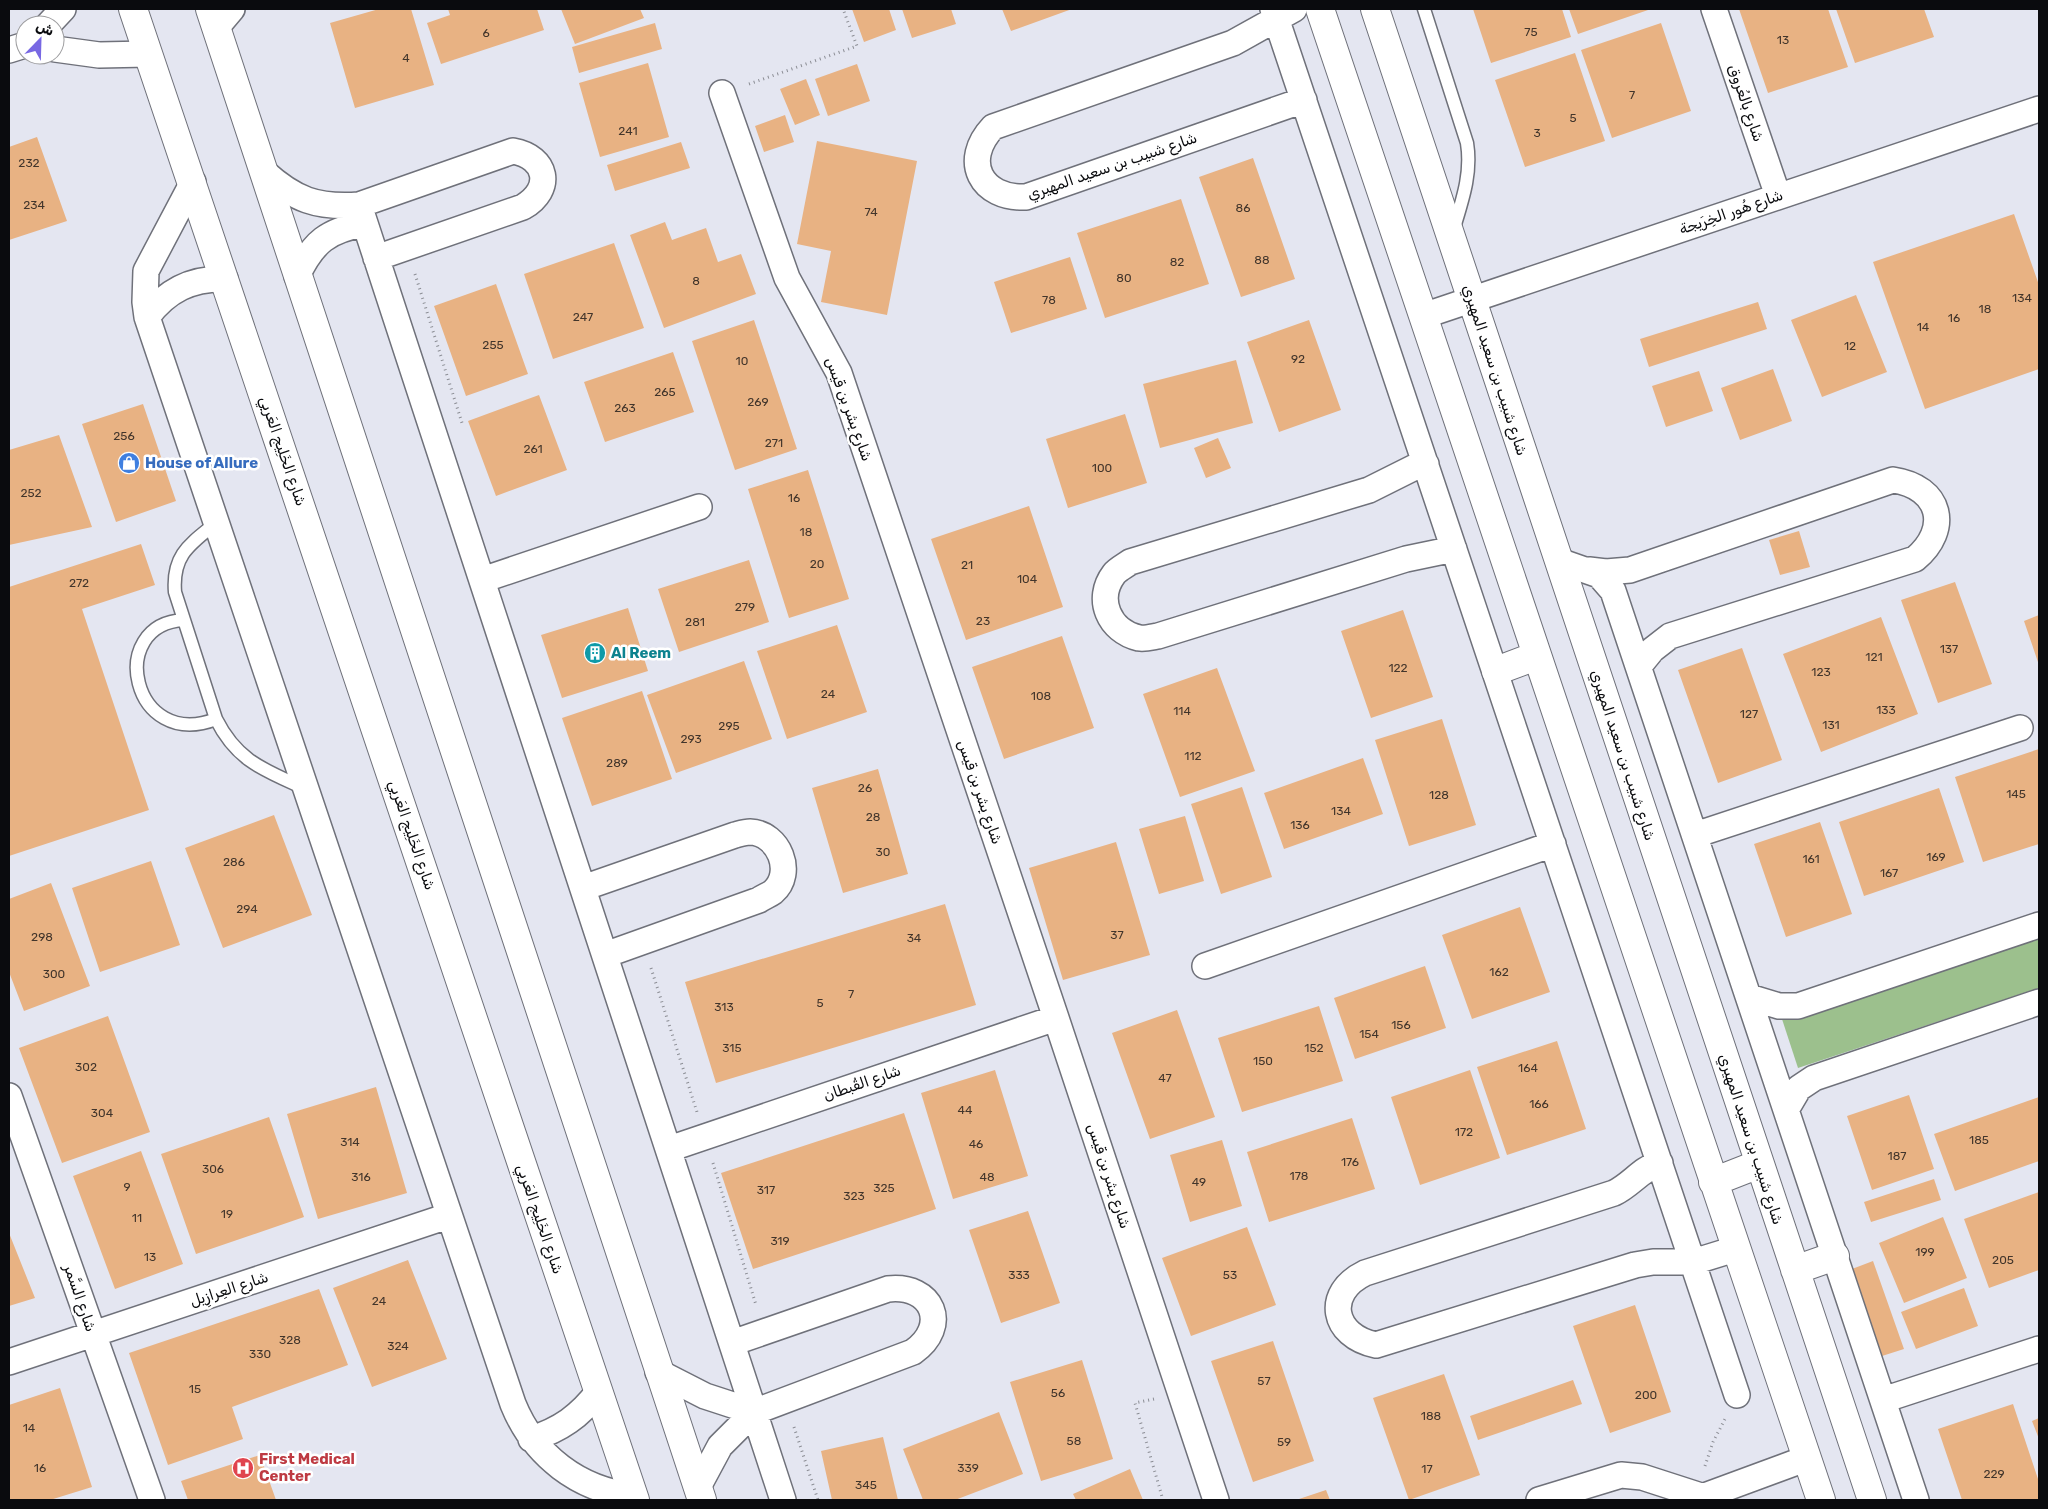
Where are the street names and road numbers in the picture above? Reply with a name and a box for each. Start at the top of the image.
street label: شارع بالعُروق [1722,62,1768,145]
street label: شارع شبيب بن سعيد المهيري [1025,128,1200,205]
street label: شارع هُور الخِرَيجة [1677,186,1786,240]
street label: شارع شبيب بن سعيد المهيري [1457,282,1531,458]
street label: شارع بِشر بن قَيس [820,355,876,464]
street label: شارع الخَلِيج العَربِي [253,394,310,509]
street label: شارع شبيب بن سعيد المهيري [1585,667,1659,843]
street label: شارع بِشر بن قَيس [952,737,1006,847]
street label: شارع الخَلِيج العَربِي [382,778,439,893]
street label: شارع شبيب بن سعيد المهيري [1713,1051,1787,1227]
street label: شارع القُبطان [821,1061,904,1107]
street label: شارع بِشر بن قَيس [1082,1121,1134,1231]
street label: شارع الخَلِيج العَربِي [510,1162,567,1277]
street label: شارع السَّمر [58,1261,100,1335]
street label: شارع العِرازِيل [187,1268,271,1313]

